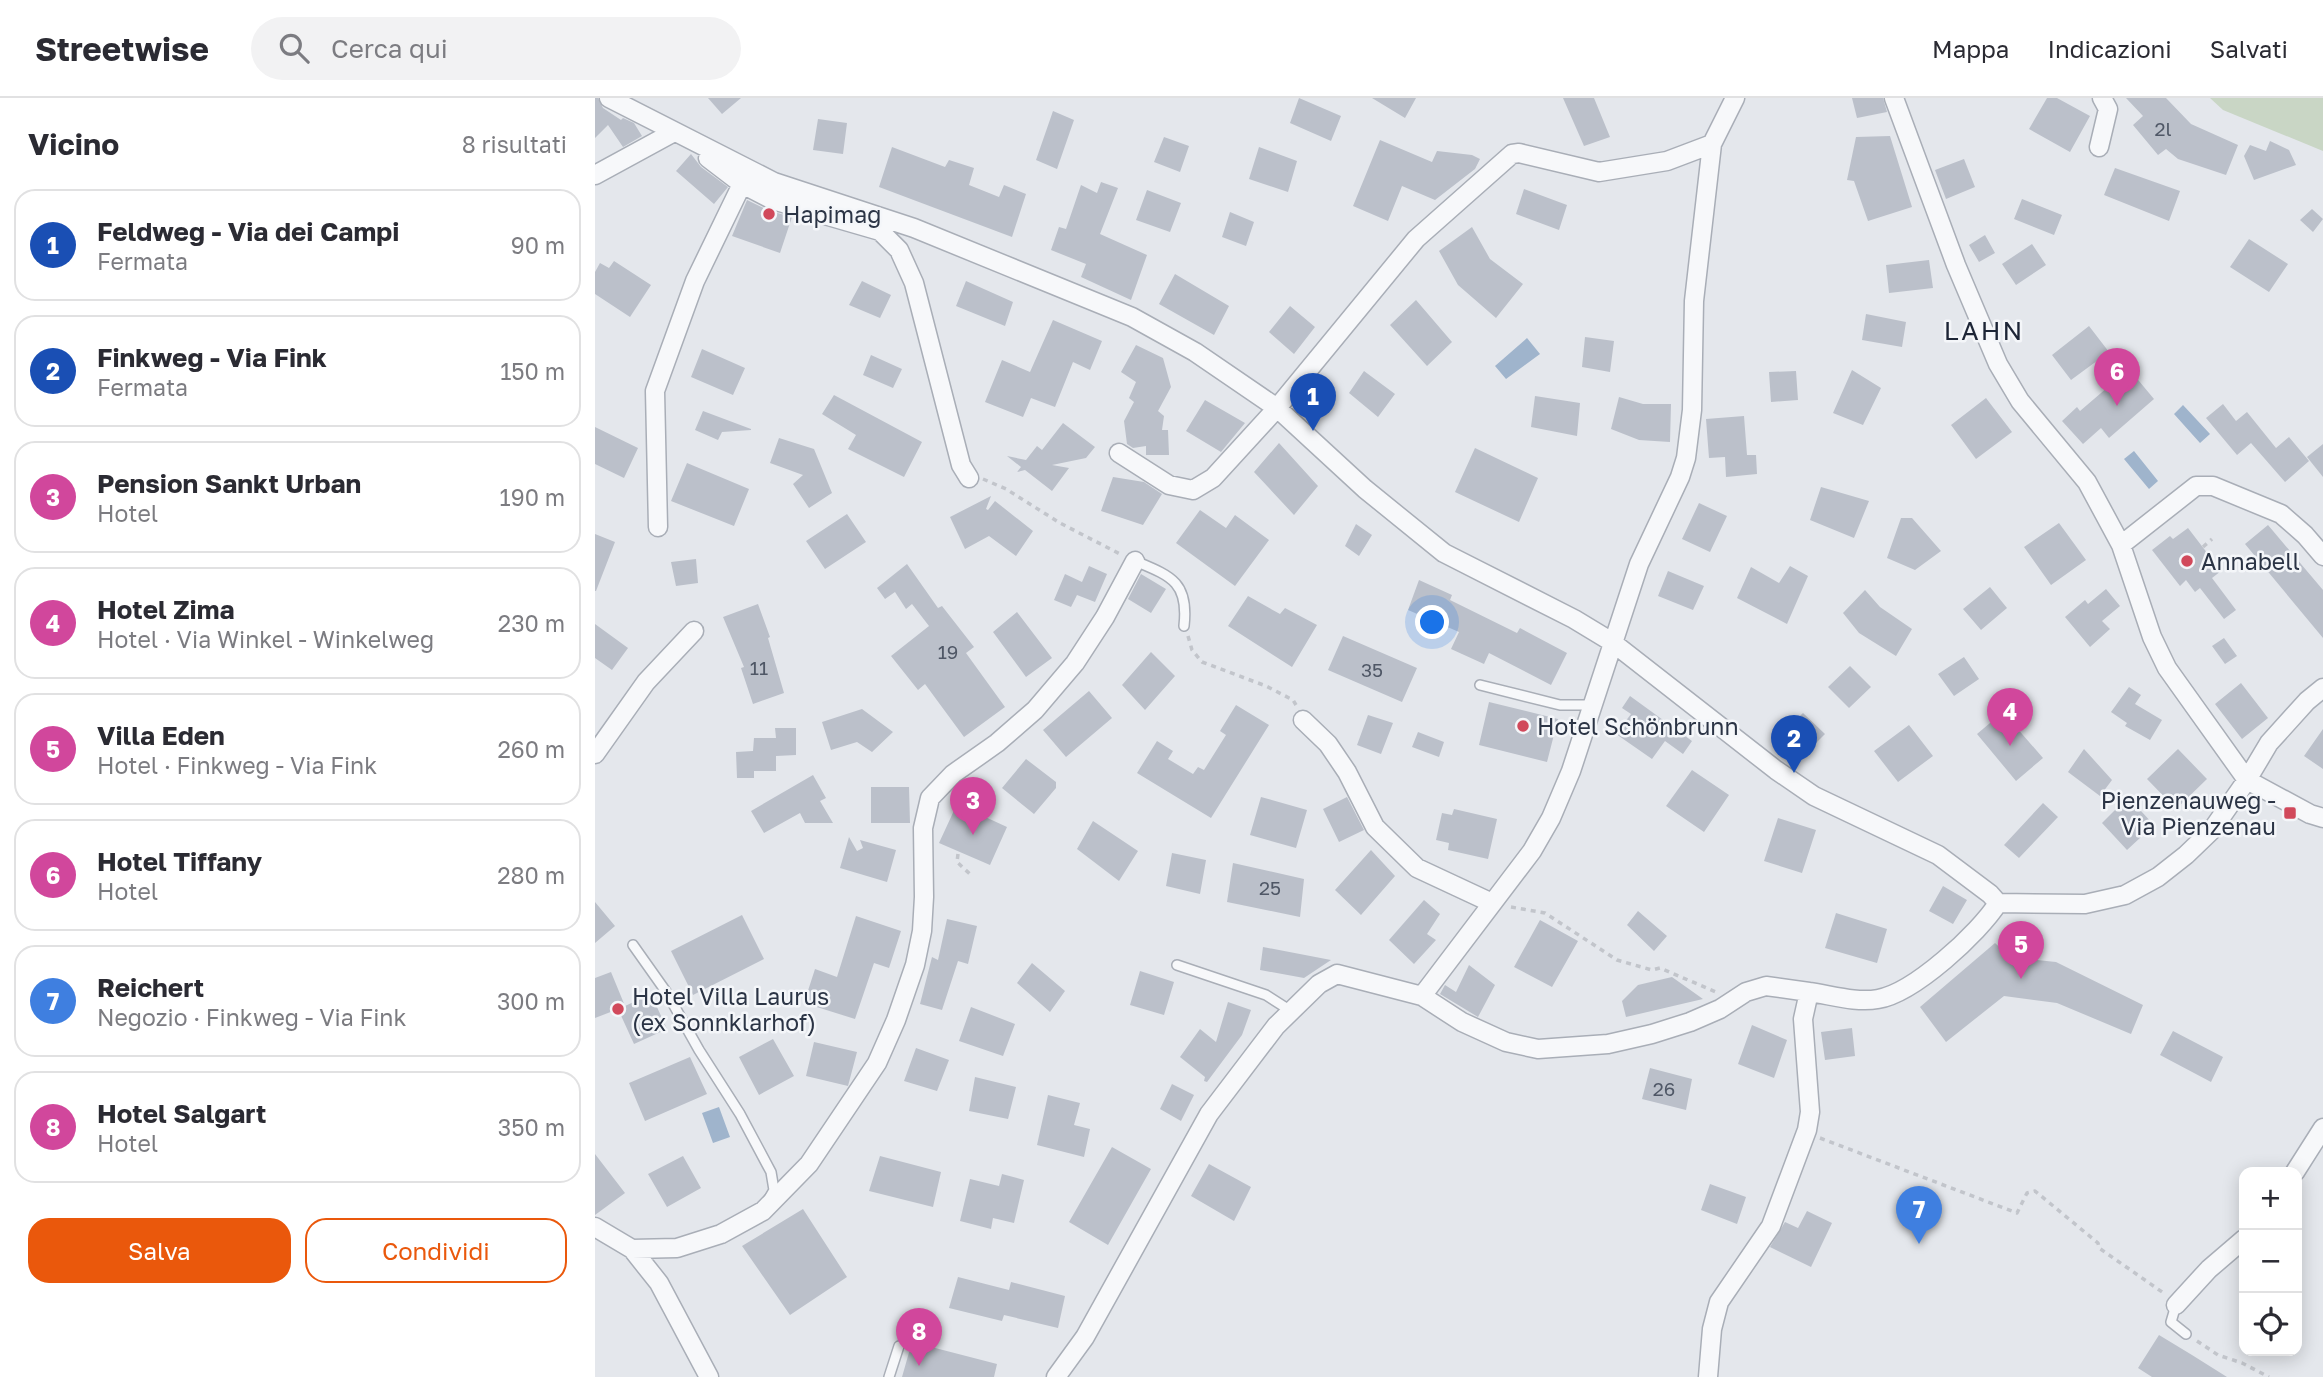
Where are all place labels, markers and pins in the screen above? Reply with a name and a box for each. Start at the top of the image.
place label: Hapimag [783,200,881,228]
marker: Hapimag [761,206,777,222]
pin: 6 [2094,348,2140,406]
pin: 1 [1290,373,1336,431]
place label: Annabell [2201,547,2300,575]
marker: Annabell [2179,553,2195,569]
pin: 4 [1987,688,2033,746]
place label: Hotel Schönbrunn [1537,712,1739,740]
pin: 2 [1771,715,1817,773]
marker: Hotel Schönbrunn [1515,718,1531,734]
pin: 3 [950,777,996,835]
place label: Pienzenauweg - Via Pienzenau [2101,786,2276,840]
marker: Pienzenauweg - Via Pienzenau [2282,805,2298,821]
pin: 5 [1998,921,2044,979]
place label: Hotel Villa Laurus (ex Sonnklarhof) [632,982,829,1036]
marker: Hotel Villa Laurus (ex Sonnklarhof) [610,1001,626,1017]
pin: 7 [1896,1186,1942,1244]
pin: 8 [896,1308,942,1366]

